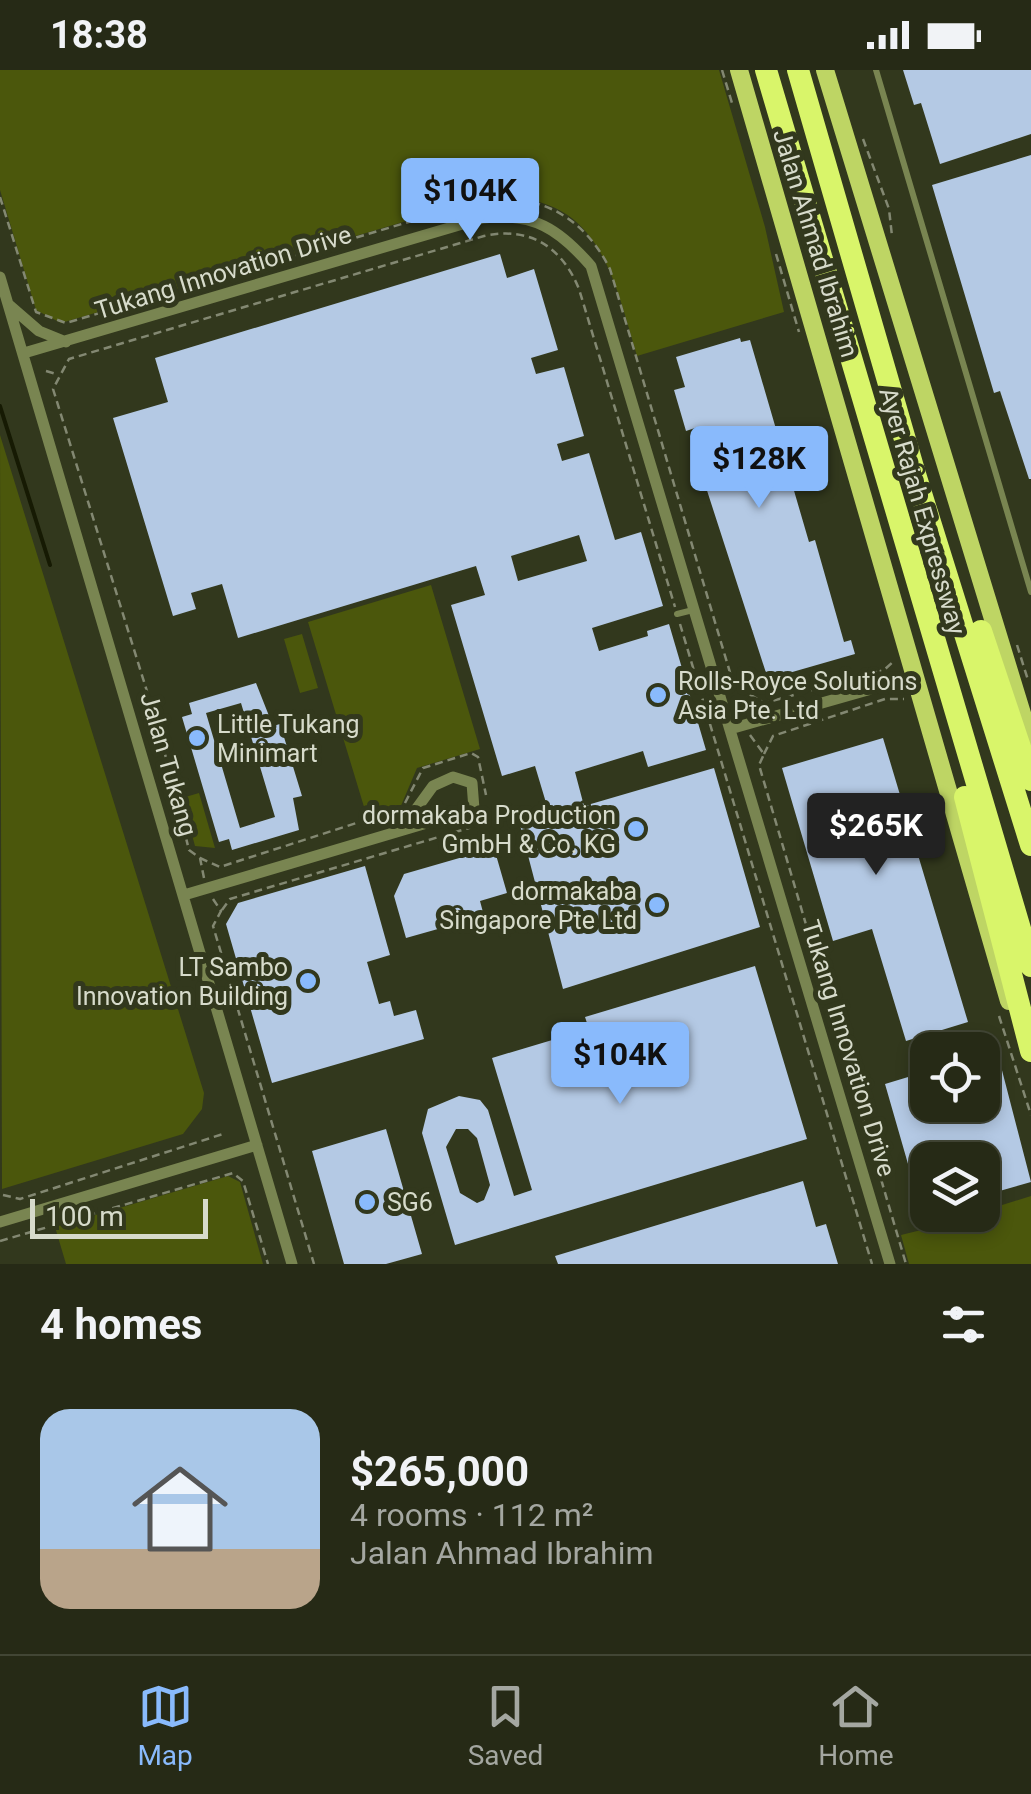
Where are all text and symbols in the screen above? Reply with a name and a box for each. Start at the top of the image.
text: 18:38 [50,13,148,57]
street label: Jalan Ahmad Ibrahim [767,126,864,361]
pin: $104K [400,158,540,243]
text: $104K [423,171,517,209]
street label: Tukang Innovation Drive [91,220,355,325]
street label: Ayer Rajah Expressway [873,384,972,638]
pin: $128K [689,426,829,511]
text: $128K [712,439,806,477]
place label: Rolls-Royce Solutions Asia Pte. Ltd [678,667,918,725]
marker: Rolls-Royce Solutions Asia Pte. Ltd [647,684,669,706]
street label: Jalan Tukang [134,689,203,839]
place label: Little Tukang Minimart [217,710,360,768]
marker: Little Tukang Minimart [186,727,208,749]
pin: $265K [806,793,946,878]
place label: dormakaba Production GmbH & Co. KG [362,801,616,859]
text: $265K [829,806,923,844]
marker: dormakaba Production GmbH & Co. KG [625,818,647,840]
place label: dormakaba Singapore Pte Ltd [439,877,637,935]
marker: dormakaba Singapore Pte Ltd [646,894,668,916]
street label: Tukang Innovation Drive [796,916,901,1180]
place label: LT Sambo Innovation Building [76,953,288,1011]
marker: LT Sambo Innovation Building [297,970,319,992]
pin: $104K [550,1022,690,1107]
map controls [910,1032,1000,1232]
button: locate [910,1032,1000,1122]
text: $104K [573,1035,667,1073]
button: layers [910,1142,1000,1232]
place label: SG6 [387,1188,433,1217]
marker: SG6 [356,1191,378,1213]
scale bar [30,1194,208,1238]
text: 100 m [45,1200,124,1233]
icon: filters [936,1297,991,1352]
text: 4 homes [40,1300,202,1349]
text: $265,000 [350,1447,529,1496]
icon: home [120,1449,240,1569]
text: 4 rooms · 112 m² [350,1496,593,1534]
text: Jalan Ahmad Ibrahim [350,1534,654,1572]
tab: Map [137,1679,193,1772]
tab: Saved [468,1679,543,1772]
tab: Home [818,1679,894,1772]

